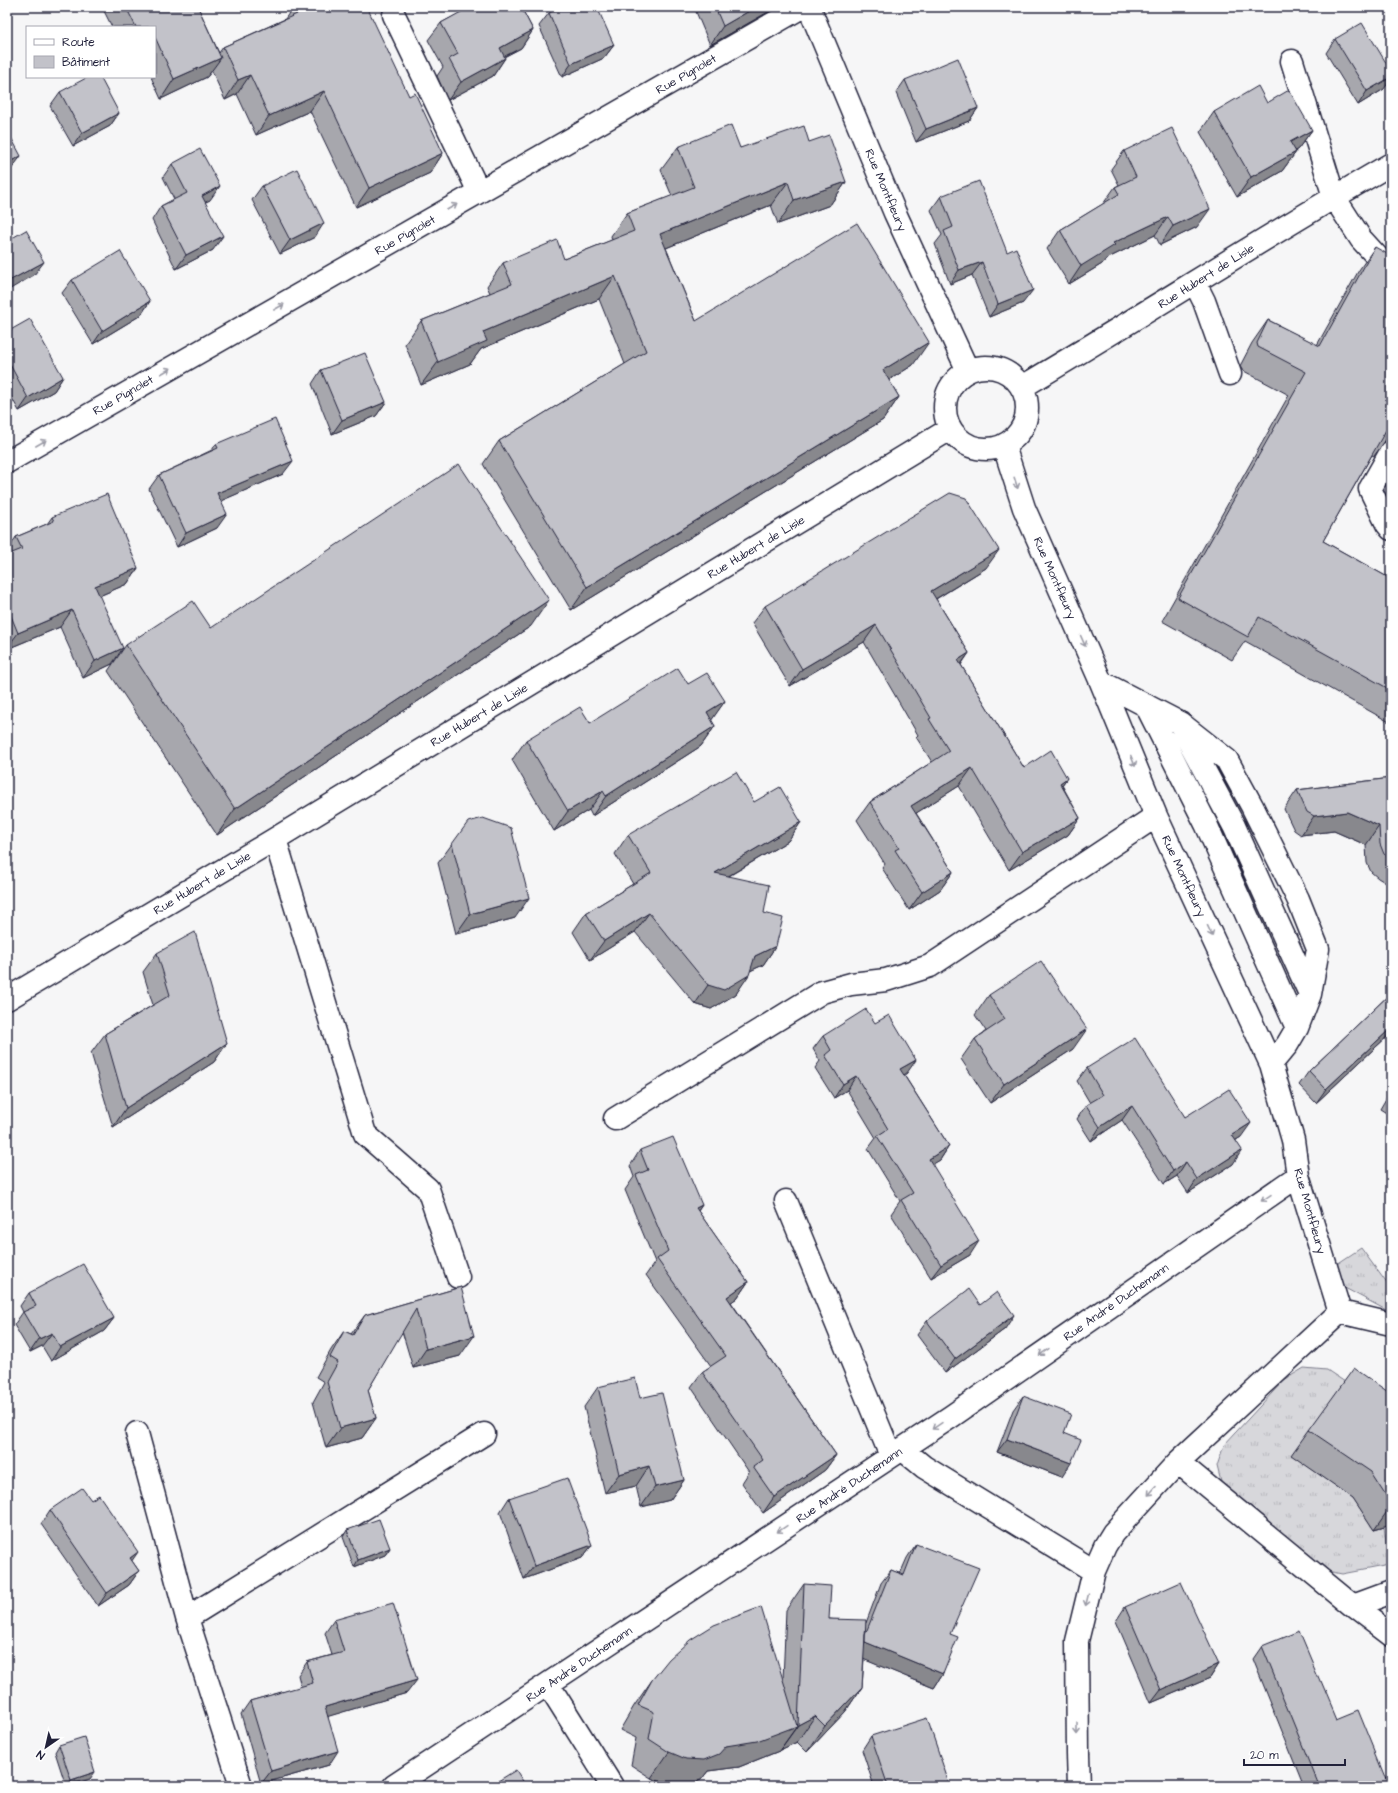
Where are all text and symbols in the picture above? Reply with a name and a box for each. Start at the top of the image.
legend [26,26,156,78]
text: Route [62,34,95,51]
street label: Rue Pignolet [653,50,720,100]
text: Bâtiment [62,54,110,71]
street label: Rue Montfleury [860,146,911,235]
one-way arrow [446,203,458,211]
street label: Rue Pignolet [372,211,439,261]
street label: Rue Hubert de Lisle [1155,240,1258,313]
one-way arrow [273,302,285,310]
one-way arrow [160,367,172,375]
street label: Rue Pignolet [90,371,157,421]
one-way arrow [35,438,47,446]
one-way arrow [1013,476,1020,489]
street label: Rue Hubert de Lisle [704,511,809,583]
street label: Rue Montfleury [1028,534,1080,623]
one-way arrow [1080,635,1087,647]
street label: Rue Hubert de Lisle [427,679,532,751]
one-way arrow [1130,755,1138,767]
street label: Rue Montfleury [1156,833,1210,921]
street label: Rue Hubert de Lisle [150,847,255,919]
one-way arrow [1206,924,1214,936]
street label: Rue Montfleury [1288,1166,1330,1257]
one-way arrow [1261,1194,1272,1202]
street label: Rue André Duchemann [1060,1260,1172,1345]
one-way arrow [1039,1348,1050,1356]
one-way arrow [932,1422,943,1430]
street label: Rue André Duchemann [793,1443,906,1527]
one-way arrow [1148,1485,1157,1495]
one-way arrow [776,1525,788,1533]
one-way arrow [1083,1593,1091,1606]
street label: Rue André Duchemann [523,1622,636,1706]
one-way arrow [1073,1722,1081,1735]
north arrow [26,1727,66,1767]
scale bar [1244,1741,1345,1767]
text: N [34,1747,48,1763]
text: 20 m [1250,1747,1279,1764]

